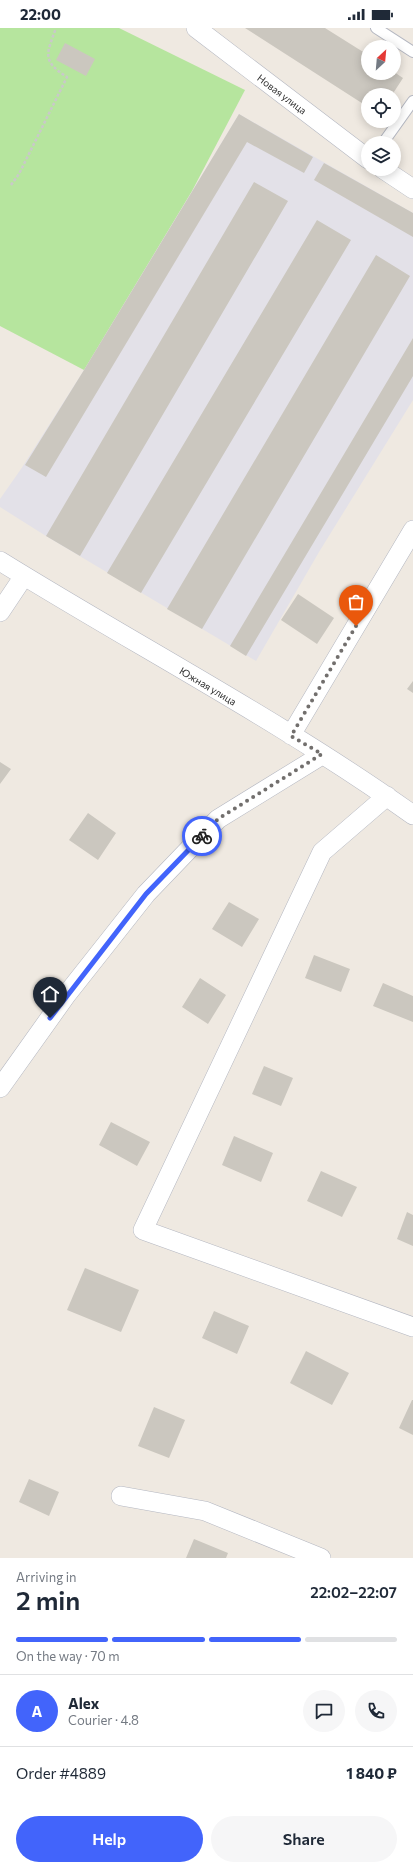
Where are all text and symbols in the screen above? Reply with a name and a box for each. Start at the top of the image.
text: 22:00 [20,5,61,23]
north arrow [361,40,401,80]
map controls [361,40,401,176]
street label: Новая улица [255,72,309,116]
button: locate [361,88,401,128]
button: layers [361,136,401,176]
pin [339,585,373,626]
icon: bag [345,591,367,613]
street label: Южная улица [177,664,239,708]
courier [182,816,222,856]
icon: bike [191,825,213,847]
pin [33,977,67,1018]
icon: home [39,983,61,1005]
text: Arriving in [16,1569,76,1585]
text: 22:02–22:07 [310,1583,397,1601]
text: 2 min [16,1584,80,1615]
text: On the way · 70 m [16,1648,120,1664]
button: chat [303,1690,345,1732]
button: phone [355,1690,397,1732]
text: Alex [68,1694,99,1712]
text: A [32,1702,42,1720]
text: Courier · 4.8 [68,1712,139,1728]
text: Order #4889 [16,1764,106,1782]
text: 1 840 ₽ [346,1764,397,1782]
button: Help [16,1816,203,1862]
button: Share [211,1816,397,1862]

